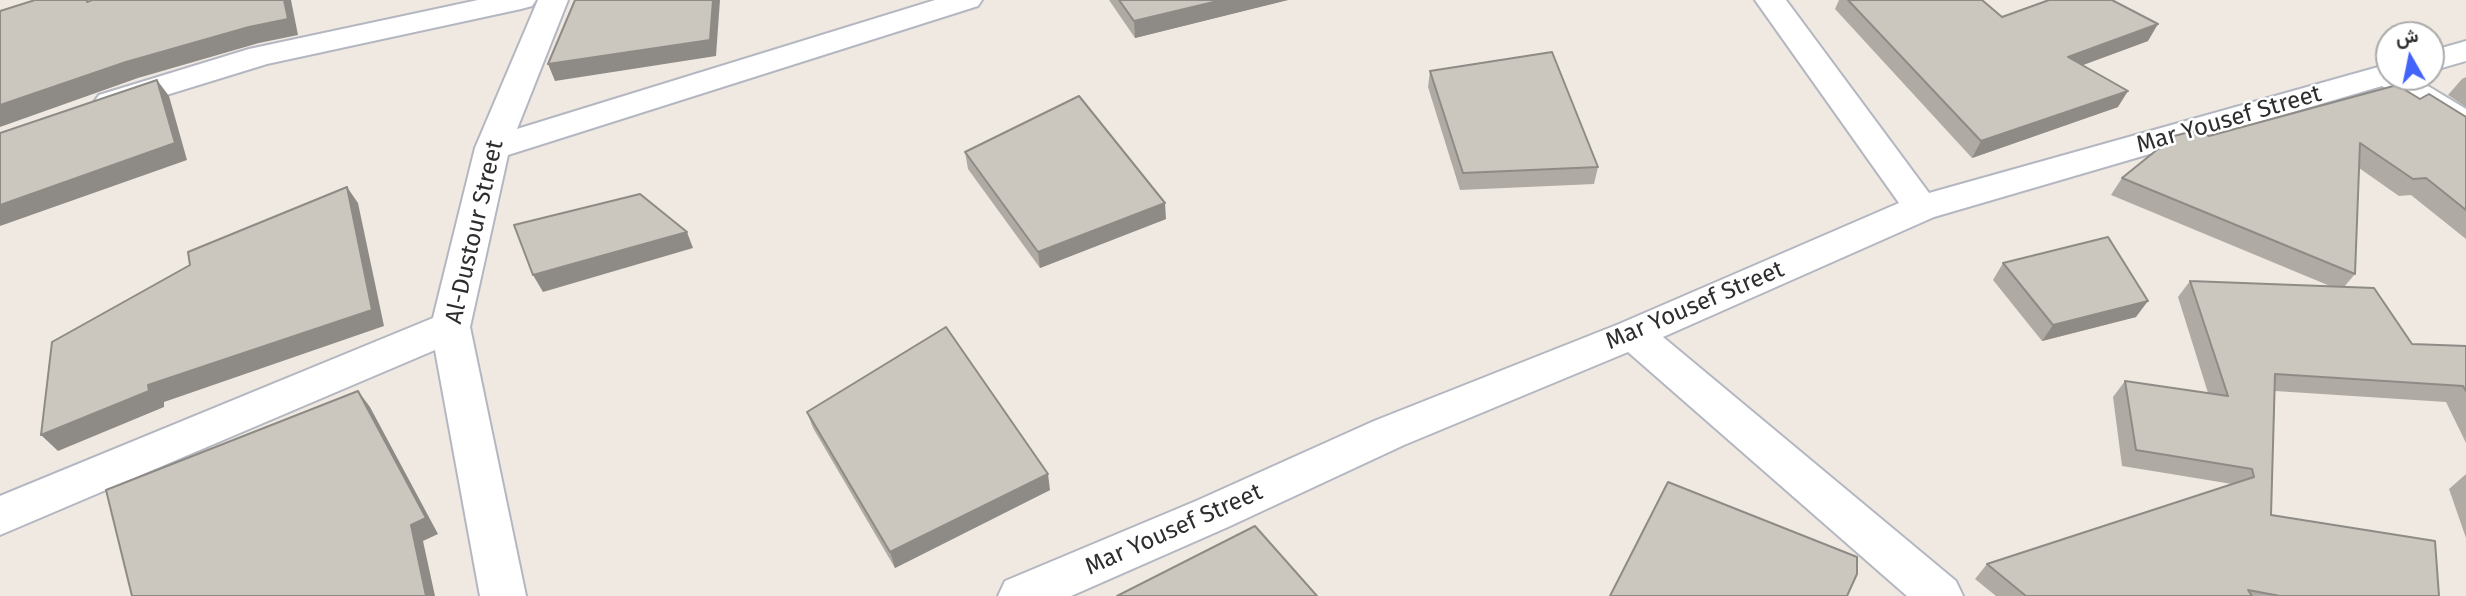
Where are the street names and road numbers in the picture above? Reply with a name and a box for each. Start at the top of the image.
street label: Mar Yousef Street [2133,80,2325,160]
street label: Al-Dustour Street [440,137,510,327]
street label: Mar Yousef Street [1602,255,1788,357]
street label: Mar Yousef Street [1081,478,1267,582]

